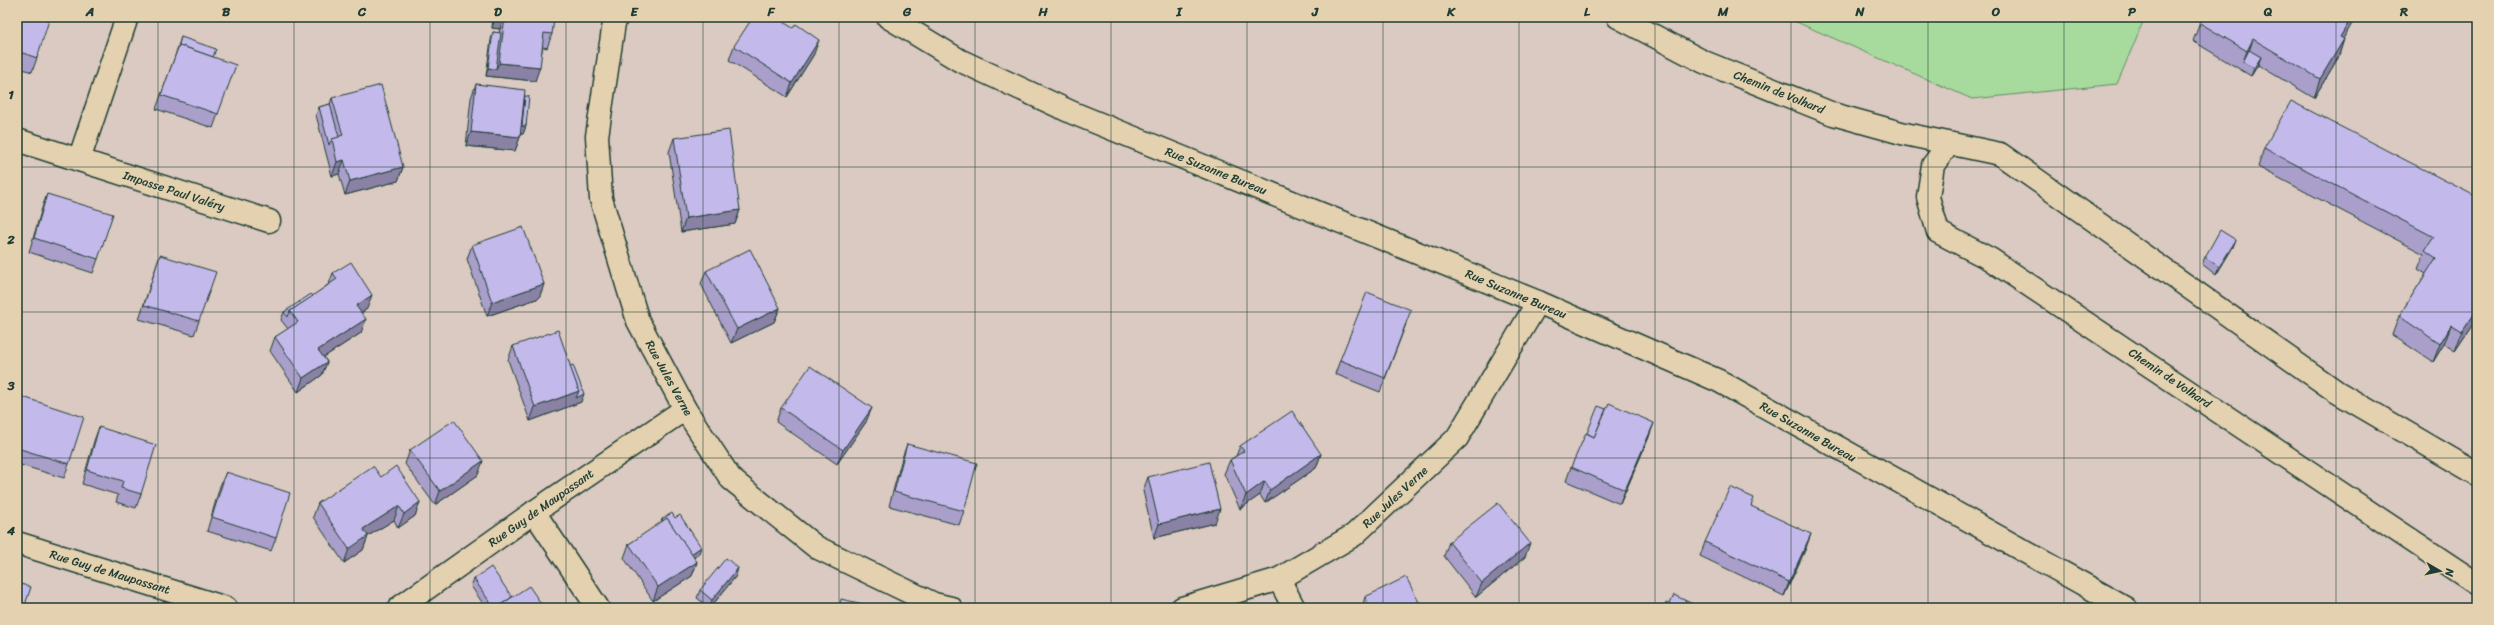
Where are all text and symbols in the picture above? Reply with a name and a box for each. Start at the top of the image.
text: A [85,0,94,23]
text: B [222,0,231,23]
text: C [357,0,367,23]
text: D [494,0,502,23]
text: E [630,0,639,23]
text: F [766,0,775,23]
text: G [902,0,912,23]
text: H [1037,0,1048,23]
text: I [1175,0,1183,23]
text: J [1311,0,1319,23]
text: K [1446,0,1456,23]
text: L [1584,0,1591,23]
text: M [1717,0,1729,23]
text: N [1854,0,1865,23]
text: O [1991,0,2001,23]
text: P [2128,0,2136,23]
text: Q [2263,0,2273,23]
text: R [2399,0,2408,23]
street label: Chemin de Volhard [1730,64,1828,121]
text: 1 [8,83,14,106]
street label: Rue Suzanne Bureau [1162,140,1271,202]
street label: Impasse Paul Valéry [119,164,229,218]
text: 2 [6,228,15,251]
street label: Rue Suzanne Bureau [1462,263,1571,326]
street label: Rue Jules Verne [639,336,699,420]
street label: Chemin de Volhard [2124,342,2217,414]
text: 3 [6,374,15,397]
street label: Rue Suzanne Bureau [1756,395,1861,469]
street label: Rue Jules Verne [1357,460,1433,534]
street label: Rue Guy de Maupassant [483,463,599,553]
text: 4 [6,519,16,542]
street label: Rue Guy de Maupassant [47,543,173,601]
north arrow [2420,551,2460,591]
text: N [2439,566,2460,578]

